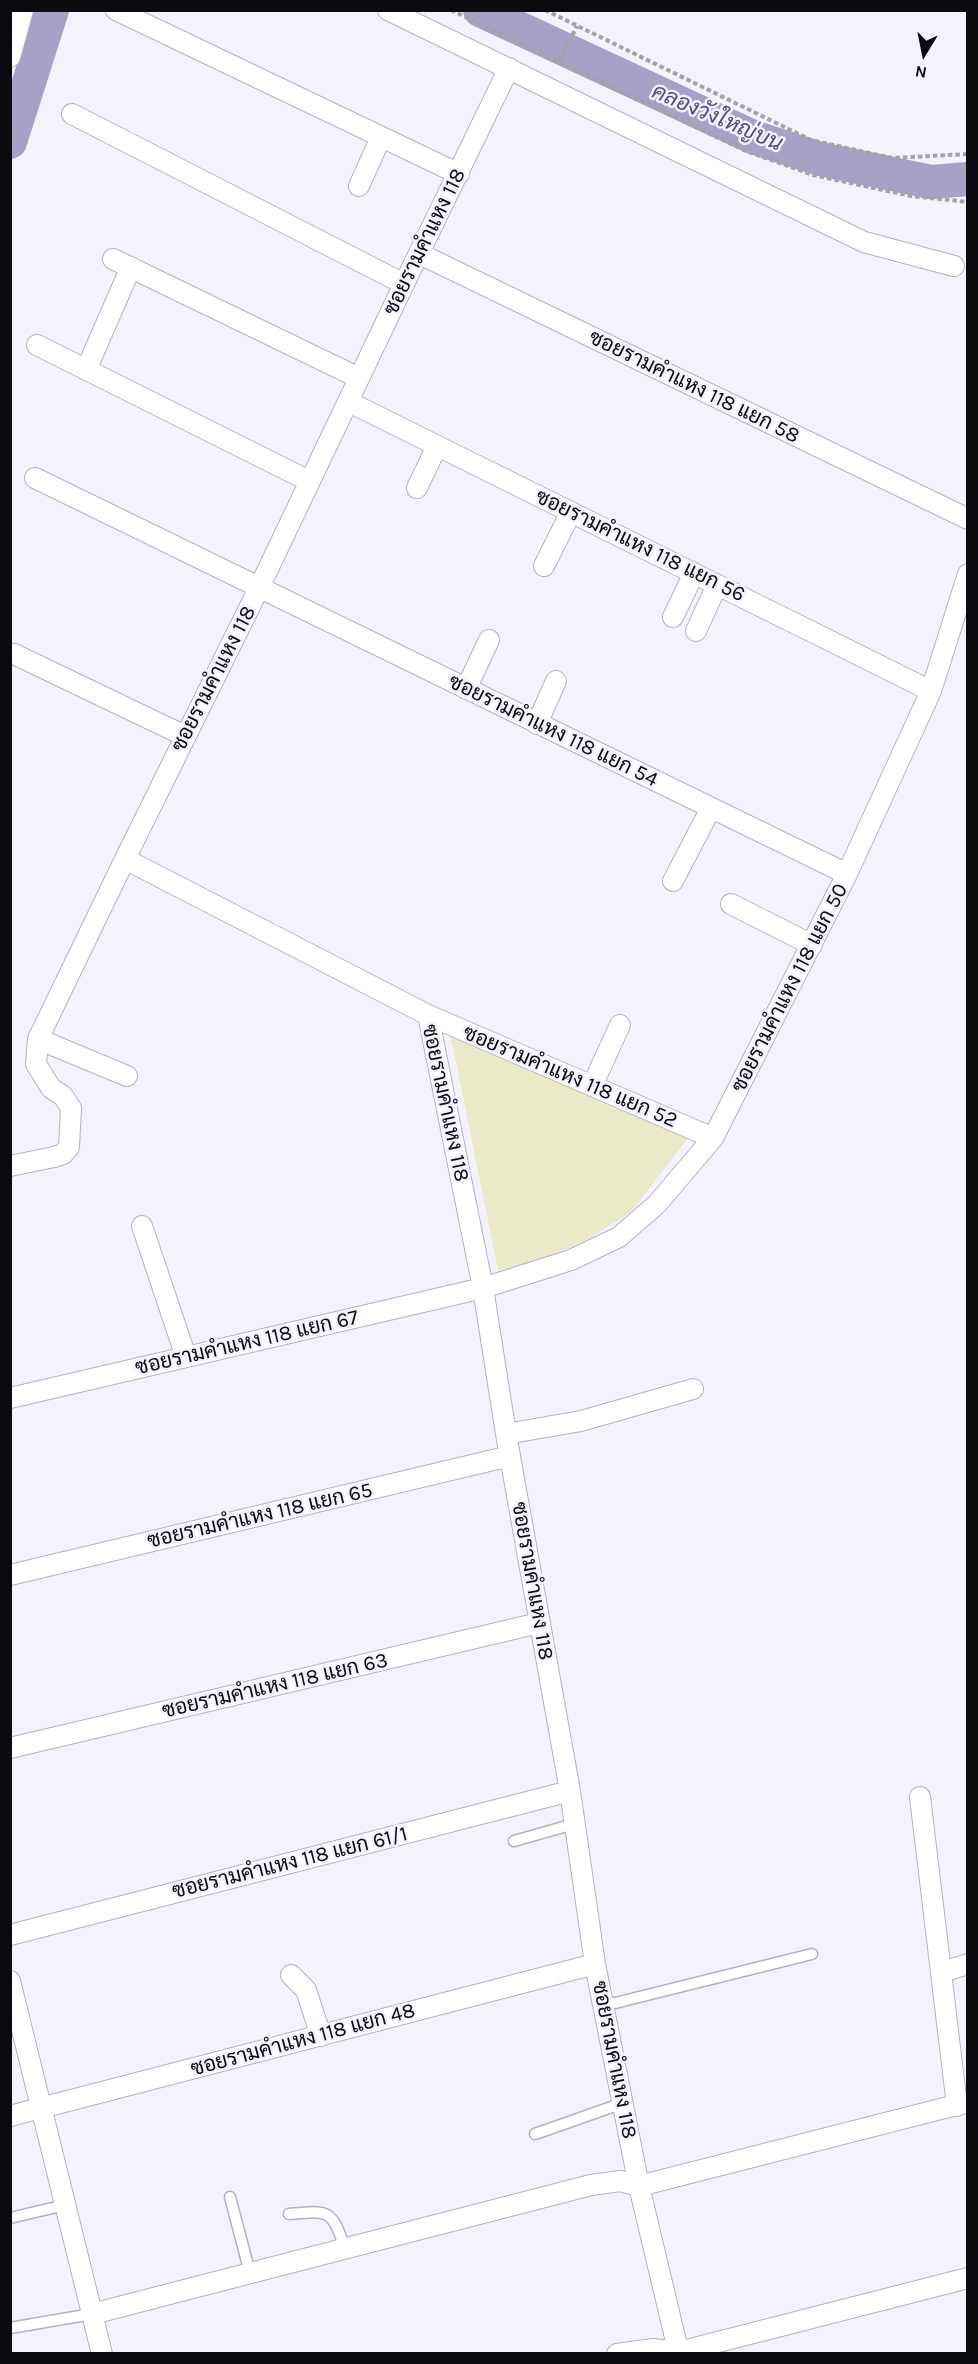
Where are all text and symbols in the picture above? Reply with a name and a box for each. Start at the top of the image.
north arrow [894,24,954,84]
text: N [913,62,928,83]
water label: คลองวังใหญ่บน [648,79,786,157]
street label: ซอยรามคำแหง 118 [379,164,471,320]
street label: ซอยรามคำแหง 118 แยก 58 [585,325,803,449]
street label: ซอยรามคำแหง 118 แยก 56 [531,484,749,608]
street label: ซอยรามคำแหง 118 [166,602,262,756]
street label: ซอยรามคำแหง 118 แยก 54 [444,669,662,793]
street label: ซอยรามคำแหง 118 แยก 50 [726,879,854,1097]
street label: ซอยรามคำแหง 118 แยก 52 [459,1020,681,1134]
street label: ซอยรามคำแหง 118 [416,1022,474,1184]
street label: ซอยรามคำแหง 118 แยก 67 [133,1305,361,1381]
street label: ซอยรามคำแหง 118 แยก 65 [145,1478,375,1554]
street label: ซอยรามคำแหง 118 [506,1500,558,1662]
street label: ซอยรามคำแหง 118 แยก 63 [160,1648,390,1724]
street label: ซอยรามคำแหง 118 แยก 61/1 [170,1822,410,1904]
street label: ซอยรามคำแหง 118 [586,1979,642,2141]
street label: ซอยรามคำแหง 118 แยก 48 [188,1998,418,2082]

